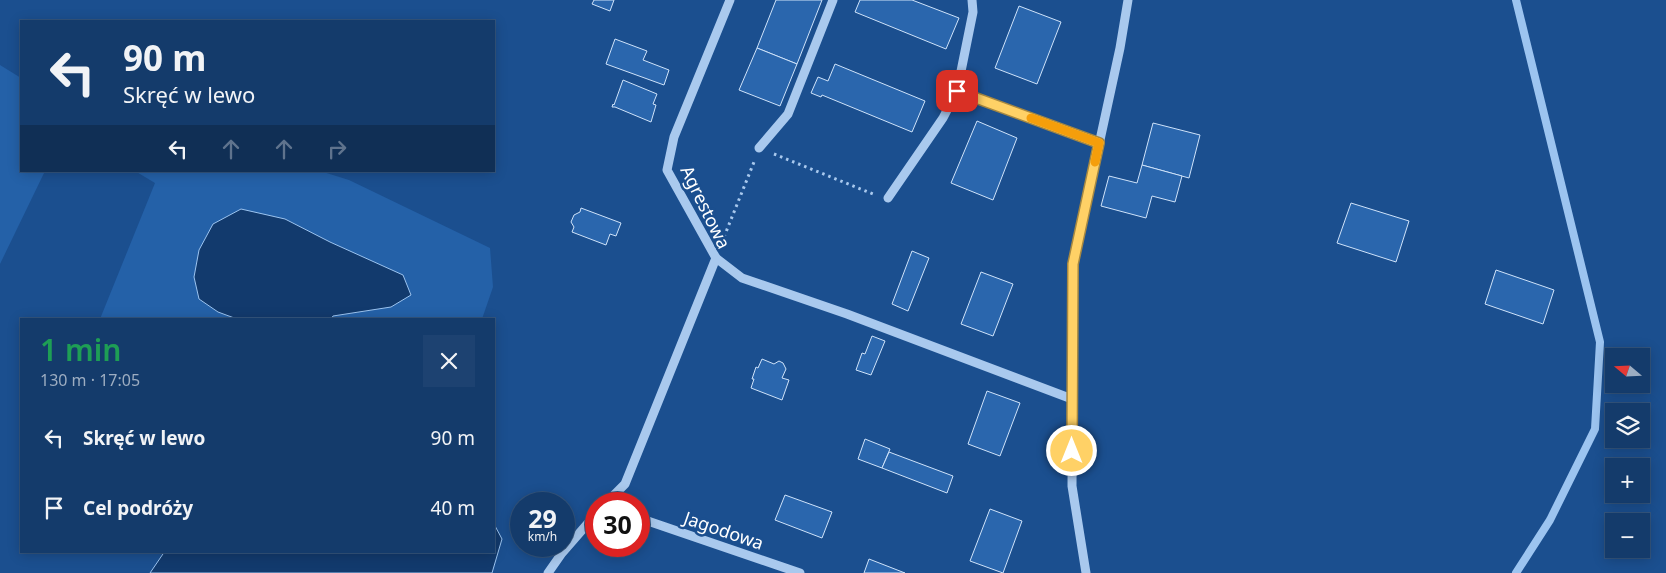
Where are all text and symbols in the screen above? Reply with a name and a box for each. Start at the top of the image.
text: 90 m [123,34,206,81]
icon: left [40,40,105,105]
pin [936,70,978,112]
icon: arrive [943,77,971,105]
text: Skręć w lewo [123,79,255,109]
icon: left [164,135,192,163]
icon: ahead [217,135,245,163]
icon: ahead [270,135,298,163]
icon: right [323,135,351,163]
street label: Agrestowa [676,161,736,253]
text: 1 min [40,329,121,370]
button: close [423,335,475,387]
north arrow [1605,348,1650,392]
map controls [1605,348,1650,558]
text: 130 m · 17:05 [40,369,140,391]
button: layers [1605,403,1650,448]
icon: left [40,424,68,452]
position arrow [1045,424,1097,476]
text: Skręć w lewo [83,425,205,451]
text: 90 m [431,425,475,451]
button: + [1605,458,1650,503]
speed limit sign: 30 [585,492,650,557]
icon: arrive [40,494,68,522]
text: Cel podróży [83,495,193,521]
text: 40 m [431,495,475,521]
text: 29 [528,501,557,535]
street label: Jagodowa [679,505,767,555]
button: − [1605,513,1650,558]
text: km/h [528,528,557,545]

